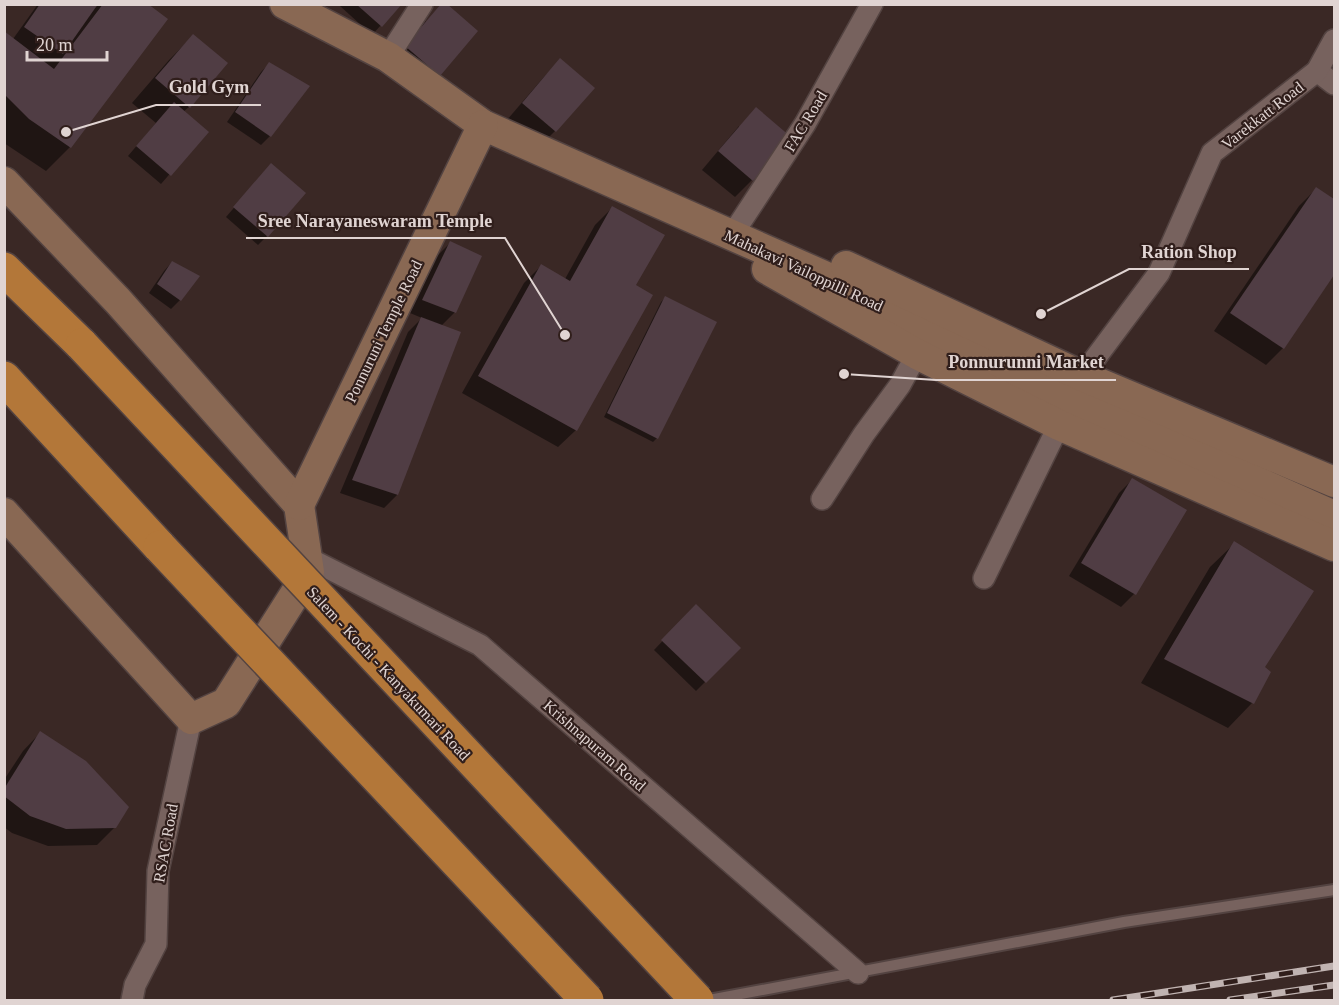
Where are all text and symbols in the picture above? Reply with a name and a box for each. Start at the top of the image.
scale bar [27,24,106,62]
text: 20 m [36,35,73,55]
callout: Gold Gym [156,69,261,105]
text: Gold Gym [169,77,249,97]
street label: Varekkatt Road [1218,78,1307,153]
street label: FAC Road [781,88,830,155]
callout: Sree Narayaneswaram Temple [246,202,505,238]
text: Sree Narayaneswaram Temple [258,211,492,231]
street label: Mahakavi Vailoppilli Road [721,226,886,316]
callout: Ration Shop [1129,233,1249,269]
text: Ration Shop [1141,242,1237,262]
street label: Ponnuruni Temple Road [342,257,426,405]
callout: Ponnurunni Market [936,344,1116,380]
text: Ponnurunni Market [948,352,1104,372]
street label: Salem - Kochi - Kanyakumari Road [303,583,473,764]
street label: Krishnapuram Road [540,697,649,795]
street label: RSAC Road [150,802,181,884]

